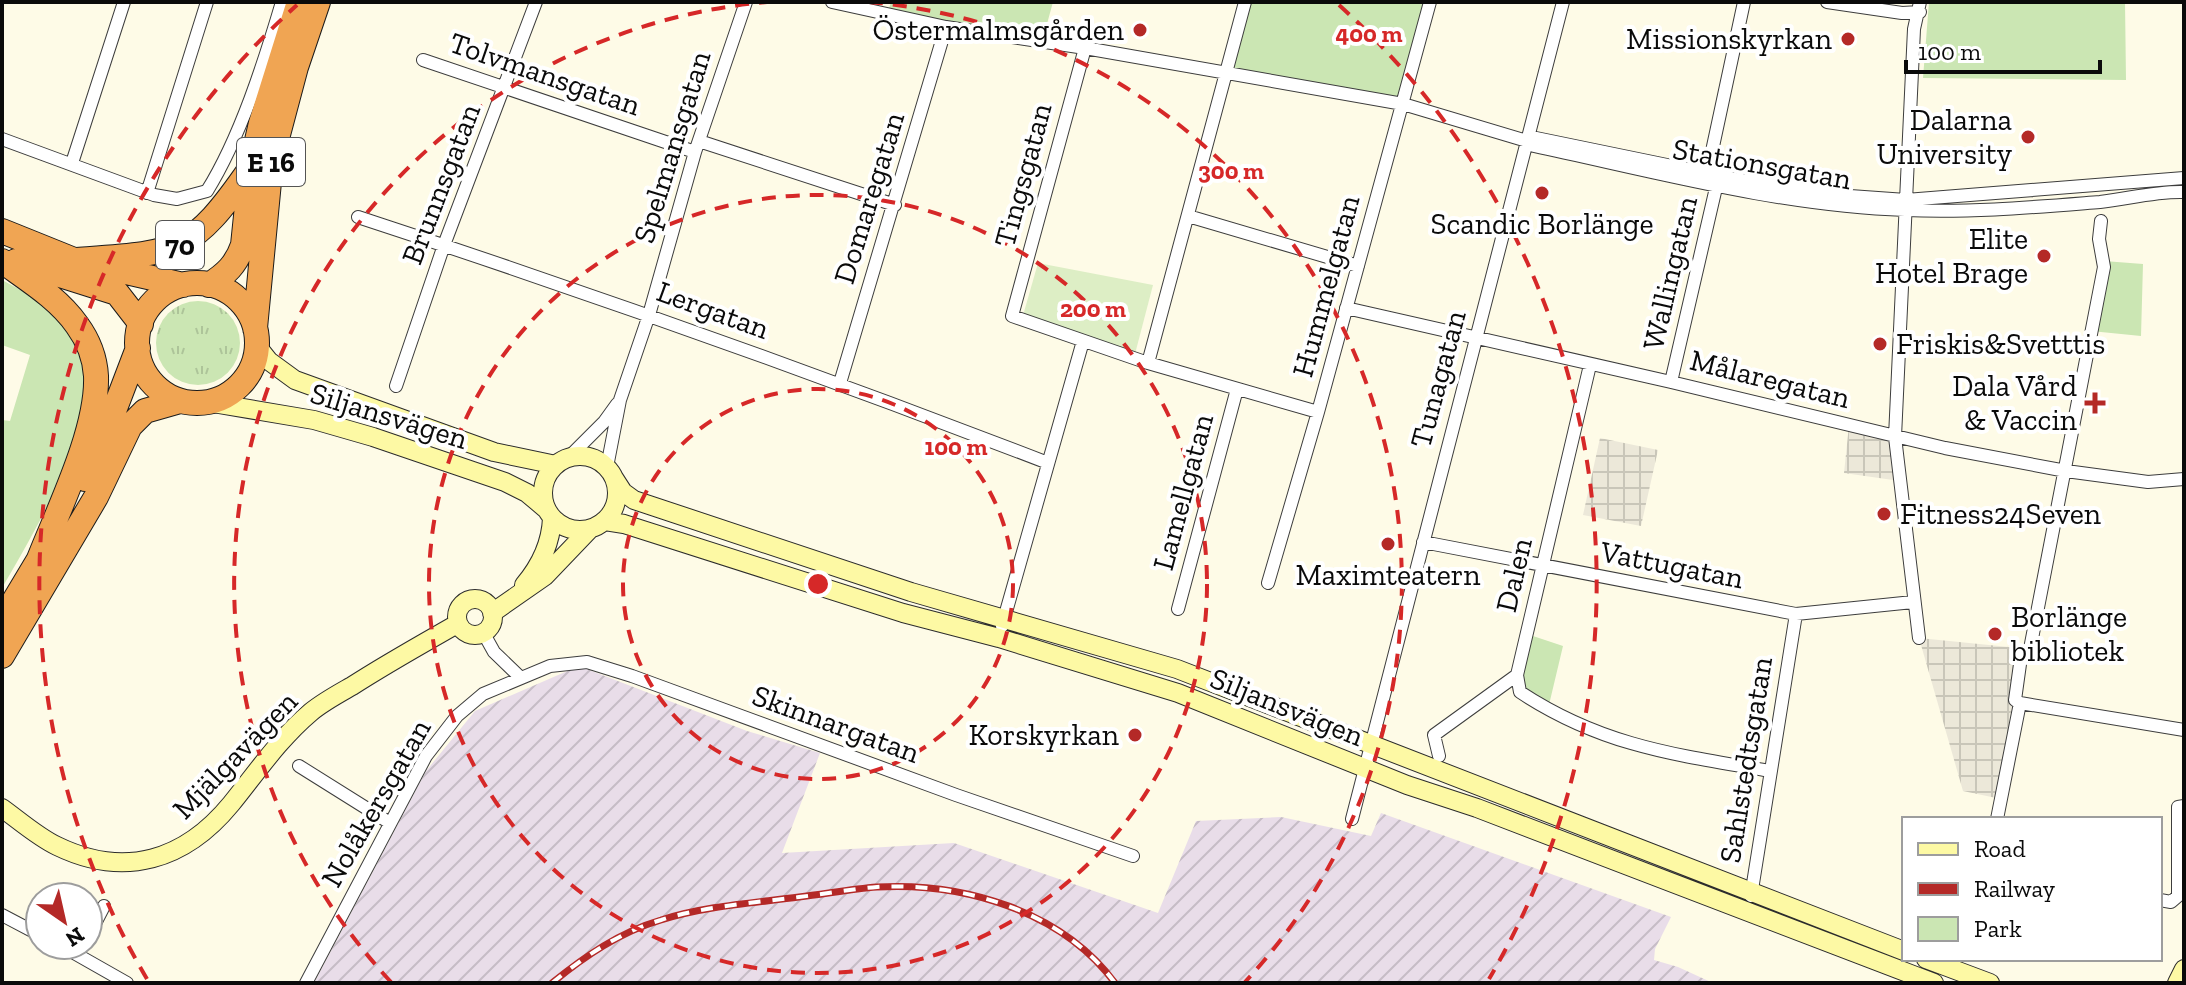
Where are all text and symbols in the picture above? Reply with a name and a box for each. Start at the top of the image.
place label: Östermalmsgården [873,12,1124,48]
text: 400 m [1336,19,1402,48]
marker: Östermalmsgården [1131,21,1149,39]
place label: Missionskyrkan [1626,21,1832,57]
scale bar [1906,24,2100,74]
street label: Tolvmansgatan [445,25,645,123]
marker: Missionskyrkan [1839,30,1857,48]
text: 100 m [1918,37,1981,66]
street label: Spelmansgatan [626,47,718,247]
street label: Brunnsgatan [394,99,488,269]
street label: Tingsgatan [987,99,1059,251]
place label: Dalarna University [1877,102,2013,172]
street label: Domaregatan [826,108,912,288]
marker: Dalarna University [2019,128,2037,146]
street label: Stationsgatan [1670,131,1854,197]
road number: E 16 [237,138,305,186]
text: 300 m [1198,156,1264,185]
marker: Scandic Borlänge [1533,184,1551,202]
street label: Hummelgatan [1284,191,1368,381]
street label: Wallingatan [1635,193,1705,353]
place label: Scandic Borlänge [1430,206,1654,242]
road number: 70 [156,221,204,269]
place label: Elite Hotel Brage [1875,221,2028,291]
marker: Elite Hotel Brage [2035,247,2053,265]
street label: Lergatan [652,273,774,347]
text: 200 m [1060,294,1126,323]
street label: Tunagatan [1402,306,1474,452]
place label: Friskis&Svetttis [1896,326,2106,362]
marker: Friskis&Svetttis [1871,335,1889,353]
street label: Målaregatan [1686,342,1854,416]
place label: Dala Vård & Vaccin [1952,368,2078,438]
street label: Siljansvägen [306,375,472,457]
marker: Dala Vård & Vaccin [2084,392,2106,414]
street label: Lamellgatan [1145,410,1221,574]
text: 100 m [925,432,987,461]
place label: Fitness24Seven [1900,496,2101,532]
marker: Fitness24Seven [1875,505,1893,523]
street label: Vattugatan [1596,533,1747,596]
marker: Maximteatern [1379,535,1397,553]
street label: Dalen [1488,535,1540,615]
place label: Maximteatern [1295,557,1481,593]
centre of rings [804,570,832,598]
place label: Borlänge bibliotek [2010,599,2127,669]
marker: Borlänge bibliotek [1986,625,2004,643]
street label: Sahlstedtsgatan [1712,654,1780,866]
street label: Siljansvägen [1205,660,1369,754]
street label: Skinnargatan [748,677,924,771]
street label: Mjälgavägen [165,684,305,826]
street label: Nolåkersgatan [313,713,439,893]
place label: Korskyrkan [969,717,1119,753]
marker: Korskyrkan [1126,726,1144,744]
legend [1902,817,2162,961]
text: Road [1974,834,2026,863]
text: Railway [1974,874,2056,903]
north arrow [24,881,104,961]
text: Park [1974,914,2022,943]
text: N [60,921,89,953]

